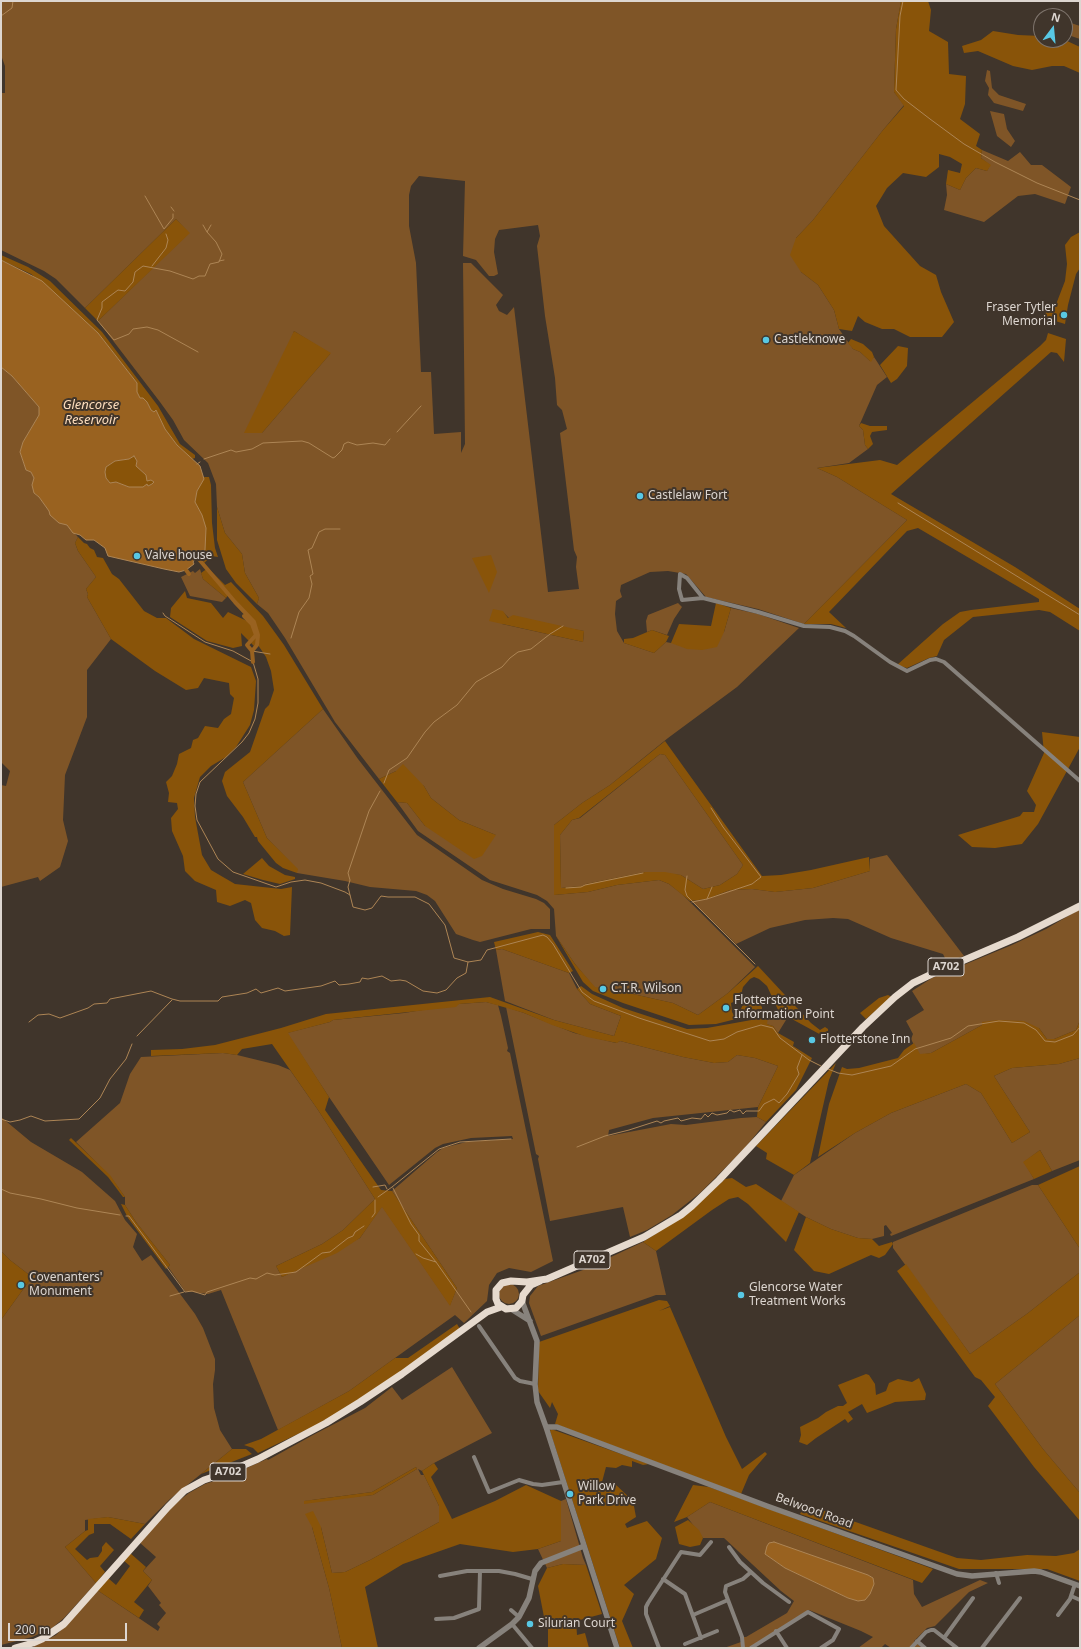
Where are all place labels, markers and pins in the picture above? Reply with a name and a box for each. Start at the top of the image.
place label: Fraser Tytler Memorial [986,301,1056,329]
marker: Fraser Tytler Memorial [1059,310,1069,320]
place label: Castleknowe [774,333,845,347]
marker: Castleknowe [761,335,771,345]
place label: Castlelaw Fort [648,489,727,503]
marker: Castlelaw Fort [635,491,645,501]
place label: Valve house [145,549,212,563]
marker: Valve house [132,551,142,561]
place label: C.T.R. Wilson [611,982,682,996]
marker: C.T.R. Wilson [598,984,608,994]
place label: Flotterstone Information Point [734,994,834,1022]
marker: Flotterstone Information Point [721,1003,731,1013]
place label: Flotterstone Inn [820,1033,911,1047]
marker: Flotterstone Inn [807,1035,817,1045]
place label: Covenanters' Monument [29,1271,103,1299]
marker: Covenanters' Monument [16,1280,26,1290]
place label: Glencorse Water Treatment Works [749,1281,846,1309]
marker: Glencorse Water Treatment Works [736,1290,746,1300]
place label: Willow Park Drive [578,1480,636,1508]
marker: Willow Park Drive [565,1489,575,1499]
place label: Silurian Court [538,1617,615,1631]
marker: Silurian Court [525,1619,535,1629]

